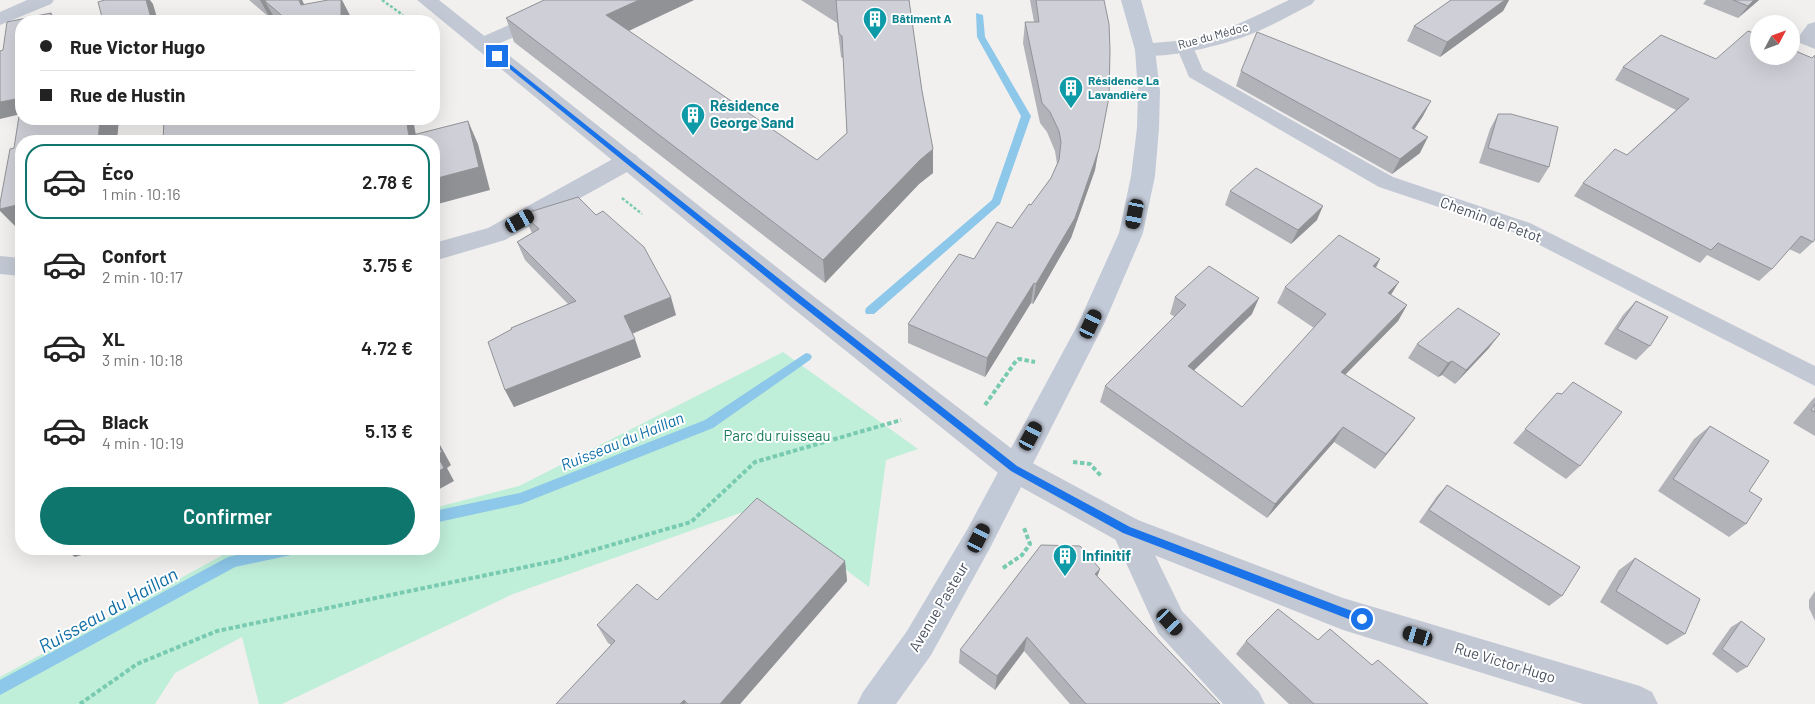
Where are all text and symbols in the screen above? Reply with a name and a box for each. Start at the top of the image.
building icon: Bâtiment A [862,6,888,40]
place label: Bâtiment A [892,11,951,25]
north arrow [1750,15,1800,65]
map controls [1750,15,1800,65]
street label: Rue du Médoc [1176,19,1249,51]
text: Rue Victor Hugo [70,35,205,58]
route end [486,45,508,67]
place label: Résidence La Lavandière [1088,73,1159,101]
building icon: Résidence La Lavandière [1058,75,1084,109]
text: Rue de Hustin [70,83,185,106]
place label: Résidence George Sand [710,96,794,131]
building icon: Résidence George Sand [680,102,706,136]
icon: car [42,159,87,204]
text: Éco [102,161,134,184]
text: 2.78 € [362,170,413,193]
text: 1 min · 10:16 [102,184,180,203]
street label: Chemin de Petot [1438,192,1545,246]
car [1124,198,1145,230]
car [503,207,536,235]
icon: car [42,242,87,287]
text: Confort [102,244,166,267]
text: 3.75 € [363,253,413,276]
text: 2 min · 10:17 [102,267,183,286]
car [1077,307,1104,341]
icon: car [42,325,87,370]
text: XL [102,327,125,350]
text: 4.72 € [361,336,413,359]
text: 3 min · 10:18 [102,350,183,369]
water label: Ruisseau du Haillan [557,407,686,474]
icon: car [42,408,87,453]
text: Black [102,410,149,433]
text: 5.13 € [365,419,413,442]
car [1017,419,1044,453]
park label: Parc du ruisseau [723,426,831,444]
text: 4 min · 10:19 [102,433,184,452]
button: Confirmer [40,487,415,545]
car [965,521,992,555]
building icon: Infinitif [1052,543,1078,577]
place label: Infinitif [1082,546,1131,564]
street label: Avenue Pasteur [904,558,972,654]
water label: Ruisseau du Haillan [34,562,181,657]
car [1154,606,1185,638]
route start [1351,608,1373,630]
car [1401,624,1434,648]
street label: Rue Victor Hugo [1453,638,1558,686]

